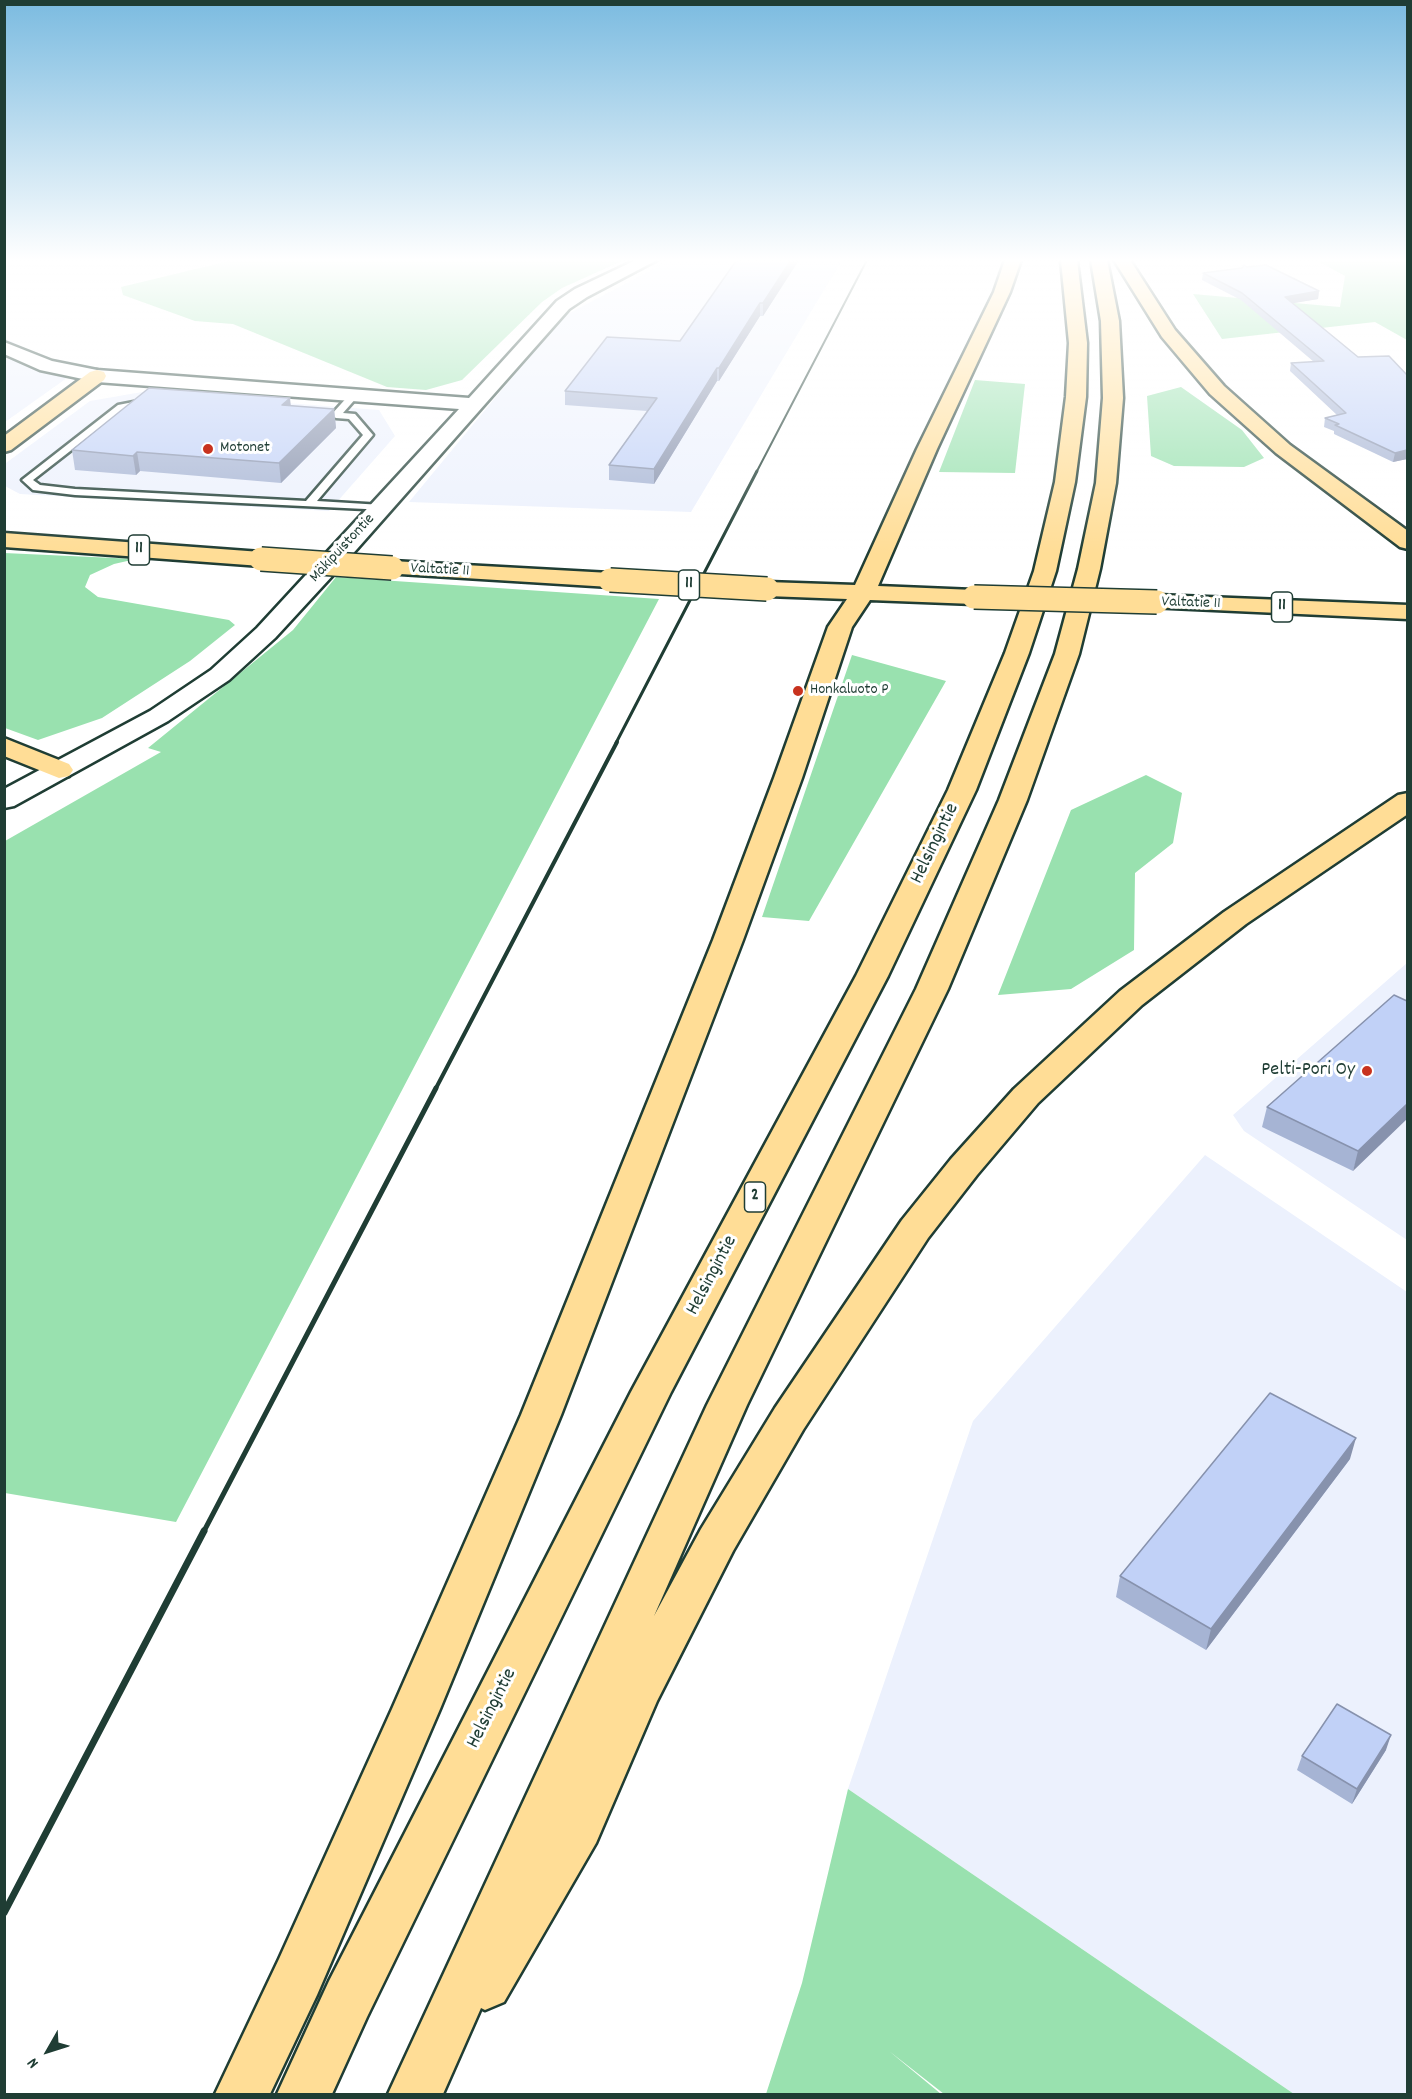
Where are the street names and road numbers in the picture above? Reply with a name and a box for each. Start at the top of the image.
street label: Mäkipuistontie [306,511,380,587]
road number: 11 [128,535,150,565]
street label: Valtatie 11 [410,560,470,582]
road number: 11 [678,570,700,600]
road number: 11 [1272,592,1292,622]
street label: Valtatie 11 [1161,593,1221,615]
street label: Helsingintie [906,800,966,888]
road number: 2 [744,1182,766,1212]
street label: Helsingintie [682,1232,744,1320]
street label: Helsingintie [463,1665,523,1753]

